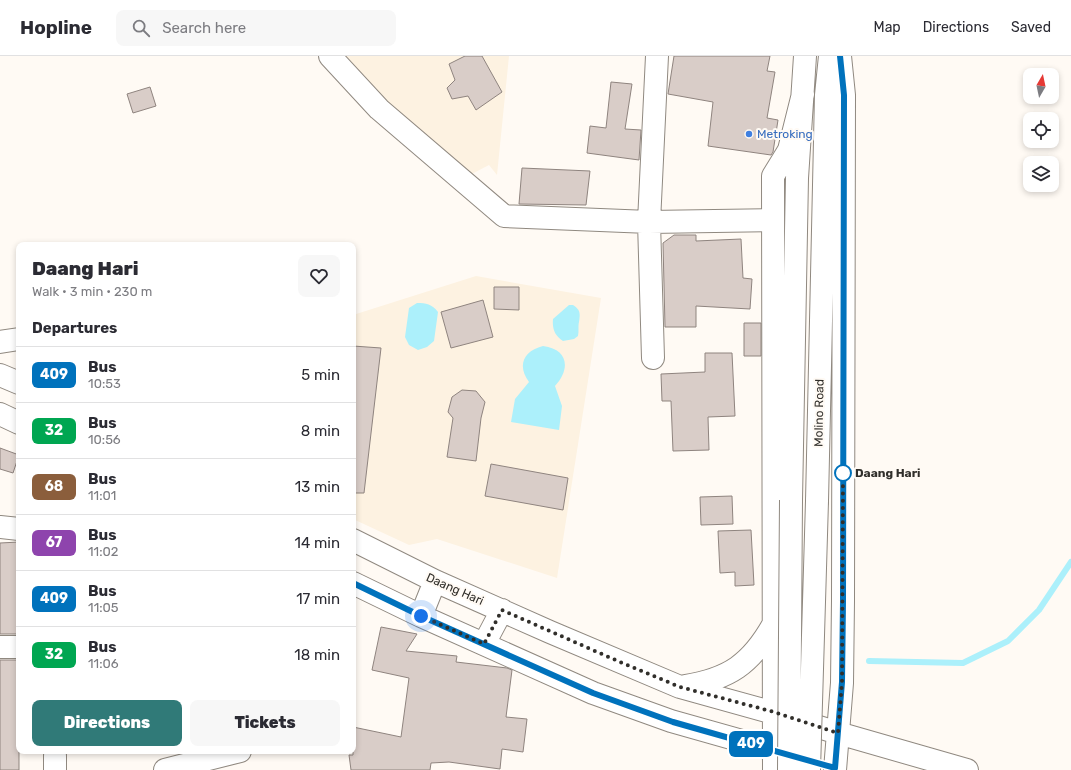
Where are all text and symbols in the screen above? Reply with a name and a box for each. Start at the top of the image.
search box [116,10,396,46]
text: Hopline [20,16,92,39]
icon: search [130,17,152,39]
text: Search here [162,19,246,37]
text: Map [874,19,901,36]
text: Directions [923,19,989,36]
text: Saved [1011,19,1051,36]
north arrow [1023,68,1059,104]
map controls [1023,68,1059,192]
button: locate [1023,112,1059,148]
place label: Metroking [757,127,813,141]
marker: Metroking [744,129,754,139]
button: layers [1023,156,1059,192]
button: heart [298,255,340,297]
text: Daang Hari [32,257,138,280]
text: Walk · 3 min · 230 m [32,284,152,299]
text: Departures [32,319,117,337]
text: Bus [88,358,117,376]
text: 409 [40,366,68,383]
text: 5 min [301,366,340,384]
text: 10:53 [88,376,121,391]
street label: Molino Road [811,379,827,447]
text: Bus [88,414,116,432]
text: 32 [45,422,63,439]
text: 8 min [301,422,340,440]
text: 10:56 [88,432,121,447]
marker: Daang Hari [834,464,852,482]
place label: Daang Hari [855,466,921,480]
text: Bus [88,470,116,488]
text: 68 [45,478,63,495]
text: 13 min [295,478,340,496]
text: 11:01 [88,488,116,503]
text: Bus [88,526,116,544]
text: 67 [46,534,62,551]
text: 14 min [295,534,340,552]
text: 11:02 [88,544,118,559]
street label: Daang Hari [424,570,486,608]
text: Bus [88,582,117,600]
text: 409 [40,590,68,607]
text: 17 min [296,590,340,608]
text: 11:05 [88,600,119,615]
your location [411,606,431,626]
text: Bus [88,638,116,656]
text: 32 [45,646,63,663]
text: 18 min [294,646,340,664]
text: 11:06 [88,656,119,671]
button: Directions [32,700,182,746]
button: Tickets [190,700,340,746]
line badge: 409 [728,731,774,757]
text: 409 [737,735,765,752]

